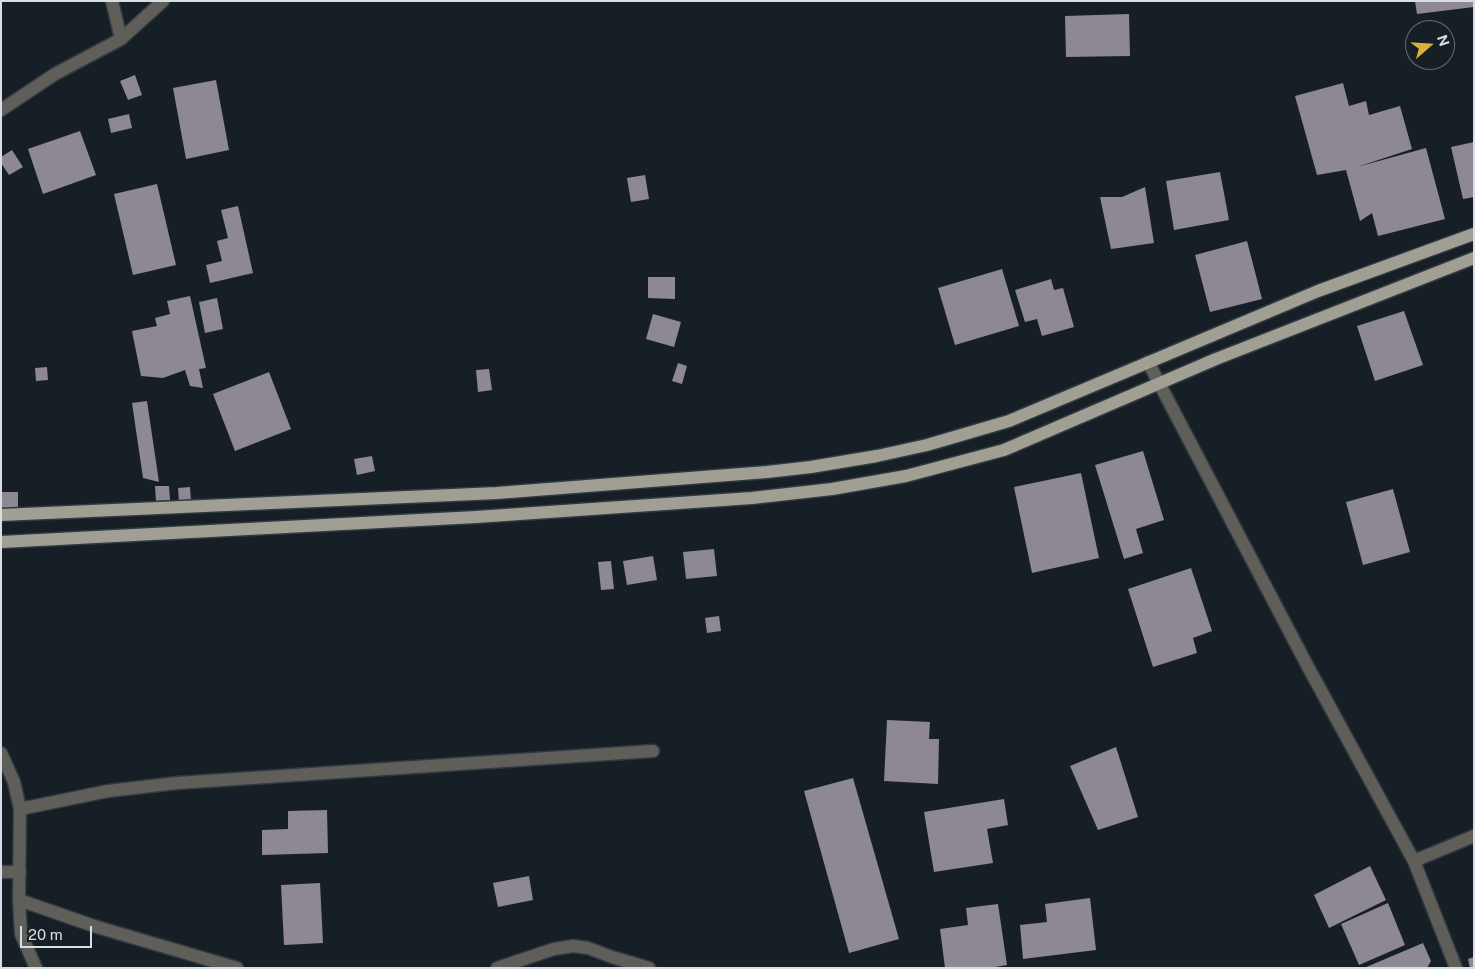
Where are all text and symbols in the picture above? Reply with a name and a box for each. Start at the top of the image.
north arrow [1405,20,1455,70]
text: N [1434,33,1453,48]
scale bar [22,916,95,948]
text: 20 m [28,926,63,943]

